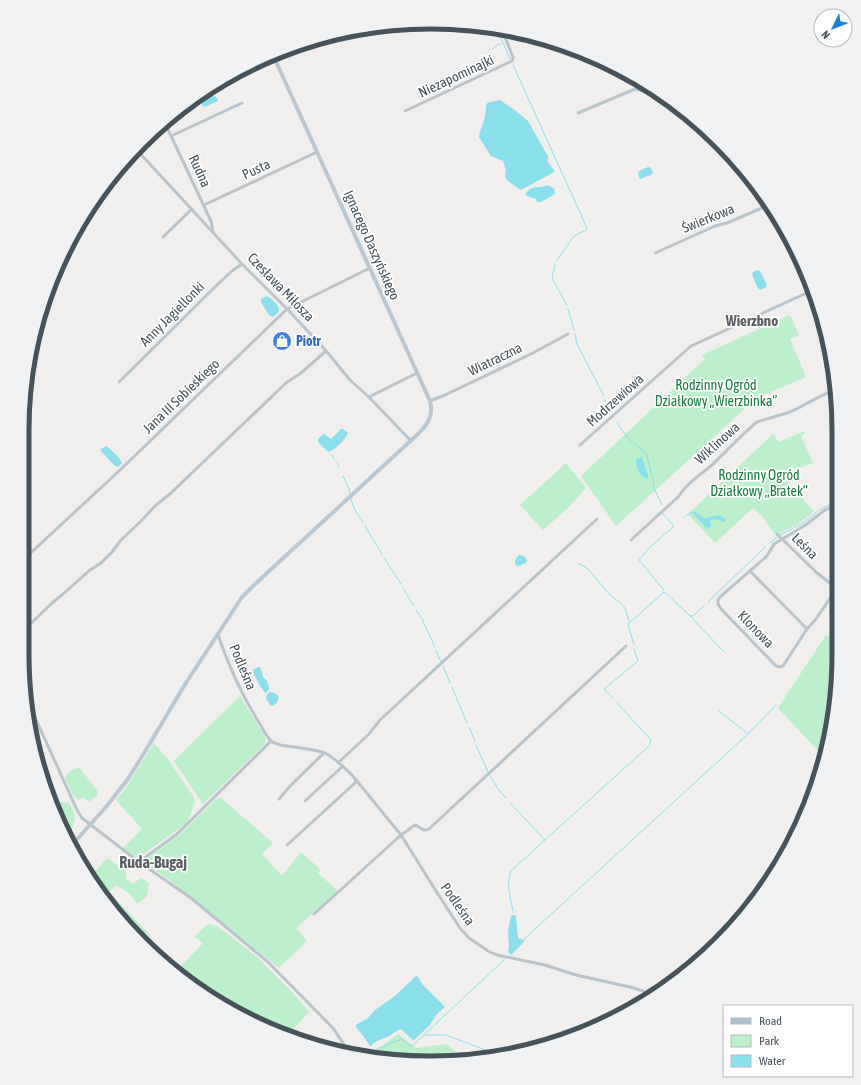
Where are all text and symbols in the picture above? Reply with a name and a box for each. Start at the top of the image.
north arrow [813,8,853,48]
text: N [819,28,832,41]
street label: Niezapominajki [416,52,496,100]
street label: Rudna [186,152,214,190]
street label: Pusta [239,156,273,182]
street label: Ignacego Daszyńskiego [341,188,403,302]
street label: Świerkowa [680,200,736,236]
street label: Czesława Miłosza [244,250,318,324]
street label: Anny Jagiellonki [137,279,207,349]
district label: Wierzbno [725,312,778,329]
shop icon: Piotr [271,330,293,352]
place label: Piotr [296,333,322,349]
street label: Wiatraczna [466,339,524,379]
street label: Jana III Sobieskiego [139,355,223,437]
street label: Modrzewiowa [583,370,647,430]
park label: Rodzinny Ogród Działkowy „Wierzbinka” [655,377,777,409]
street label: Wiklinowa [691,419,743,467]
park label: Rodzinny Ogród Działkowy „Bratek” [710,467,808,499]
street label: Leśna [789,530,821,562]
street label: Klonowa [735,607,777,651]
street label: Podleśna [226,642,260,692]
district label: Ruda-Bugaj [119,853,187,871]
street label: Podleśna [438,880,478,928]
legend [723,1005,853,1077]
text: Road [759,1014,782,1028]
text: Park [759,1034,780,1048]
text: Water [759,1054,786,1068]

